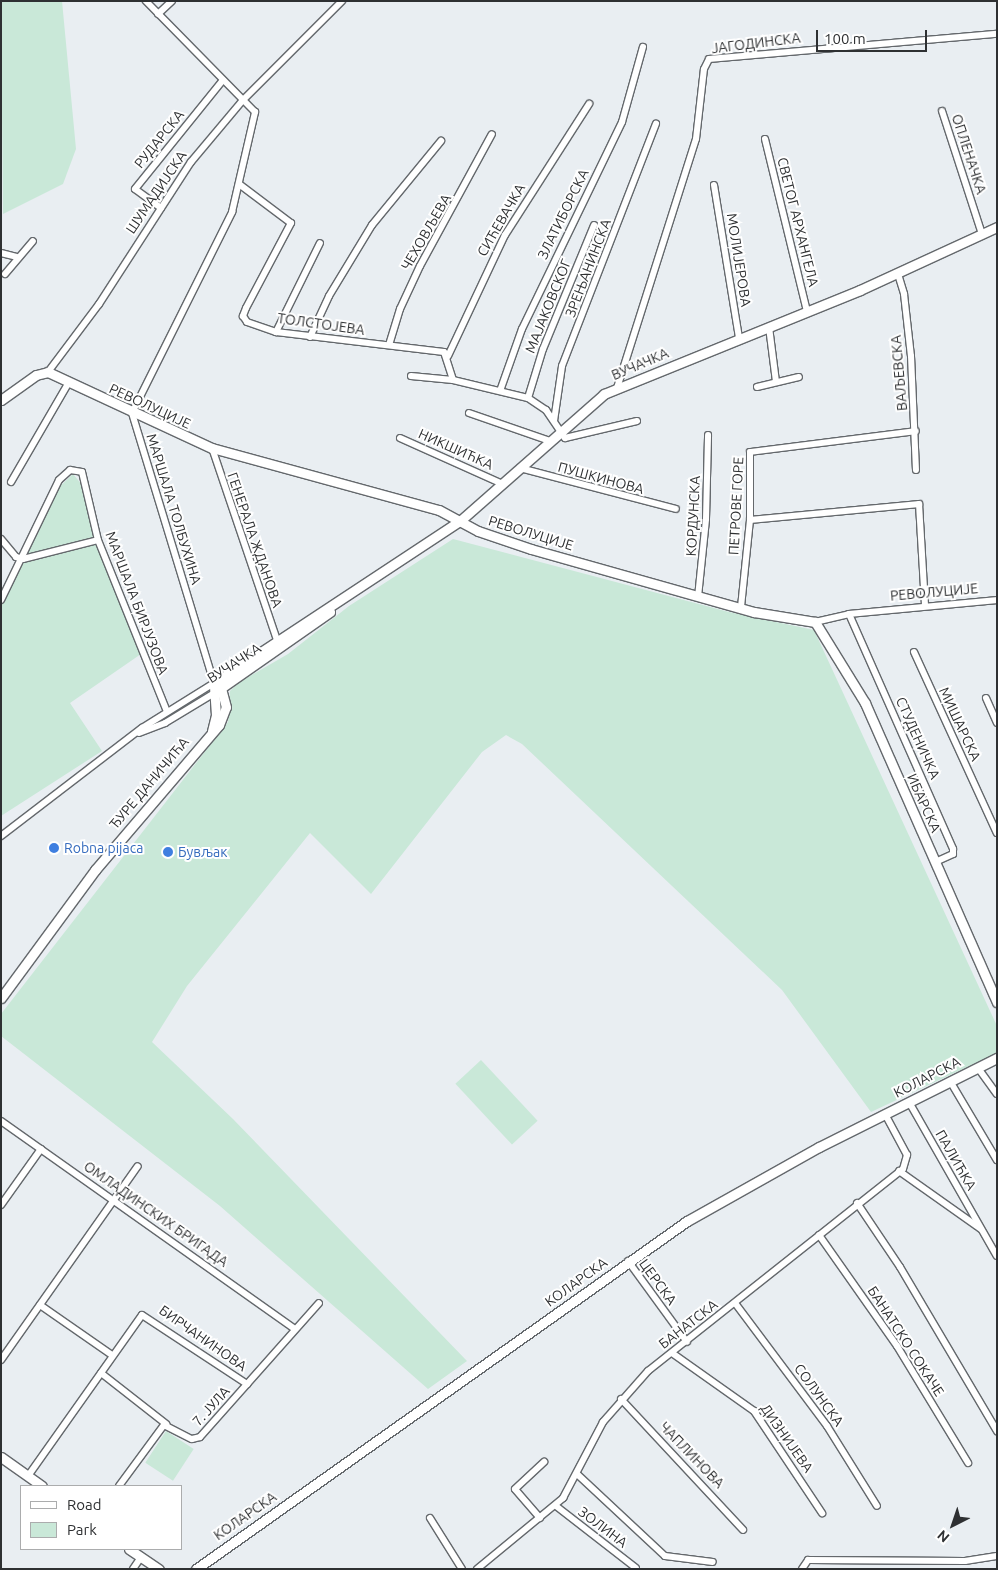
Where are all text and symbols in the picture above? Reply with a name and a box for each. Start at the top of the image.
scale bar [818,20,929,52]
street label: ЈАГОДИНСКА [711,29,801,57]
text: 100 m [824,30,866,47]
street label: РУДАРСКА [131,107,187,171]
street label: ОПЛЕНАЧКА [948,112,990,196]
street label: ШУМАДИЈСКА [122,147,190,237]
street label: СВЕТОГ АРХАНГЕЛА [774,156,822,288]
street label: ЗЛАТИБОРСКА [534,166,592,262]
street label: СИЋЕВАЧКА [474,181,528,259]
street label: ЧЕХОВЉЕВА [397,191,455,273]
street label: МОЛИЈЕРОВА [723,212,755,308]
street label: ЗРЕЊАНИНСКА [562,217,614,319]
street label: МАЈАКОВСКОГ [521,256,575,356]
street label: ТОЛСТОЈЕВА [276,310,366,338]
street label: ВАЉЕВСКА [887,334,911,412]
street label: ВУЧАЧКА [609,344,671,384]
street label: РЕВОЛУЦИЈЕ [107,380,193,432]
street label: НИКШИЋКА [416,425,496,473]
street label: МАРШАЛА ТОЛБУХИНА [143,432,205,586]
street label: ПЕТРОВЕ ГОРЕ [725,456,747,556]
street label: ПУШКИНОВА [556,458,646,498]
street label: ГЕНЕРАЛА ЖДАНОВА [224,470,286,610]
street label: КОРДУНСКА [682,475,704,557]
street label: РЕВОЛУЦИЈЕ [486,512,576,554]
street label: МАРШАЛА БИРЈУЗОВА [102,529,172,677]
street label: РЕВОЛУЦИЈЕ [889,580,979,604]
street label: ВУЧАЧКА [204,639,264,687]
street label: МИШАРСКА [936,684,984,764]
street label: СТУДЕНИЧКА [892,694,944,782]
street label: ЂУРЕ ДАНИЧИЋА [106,734,192,832]
street label: ИБАРСКА [904,771,944,835]
place label: Robna pijaca [64,840,143,856]
marker: Robna pijaca [48,842,60,854]
place label: Бувљак [178,844,227,860]
marker: Бувљак [162,846,174,858]
street label: КОЛАРСКА [891,1053,963,1101]
street label: ПАЛИЋКА [932,1127,980,1193]
street label: ОМЛАДИНСКИХ БРИГАДА [81,1158,231,1270]
street label: КОЛАРСКА [542,1254,610,1310]
street label: ЦЕРСКА [636,1256,680,1308]
street label: БАНАТСКО СОКАЧЕ [864,1283,948,1399]
street label: БАНАТСКА [655,1296,721,1352]
street label: БИРЧАНИНОВА [156,1302,250,1374]
street label: СОЛУНСКА [791,1360,847,1430]
street label: 7. ЈУЛА [189,1383,233,1429]
street label: ДИЗНИЈЕВА [757,1400,817,1476]
street label: ЧАПЛИНОВА [656,1418,728,1492]
legend [20,1485,182,1550]
street label: КОЛАРСКА [210,1488,280,1544]
text: Road [67,1496,102,1513]
north arrow [928,1500,978,1550]
street label: ЗОЛИНА [575,1503,631,1551]
text: Park [67,1521,97,1538]
text: N [934,1527,952,1546]

